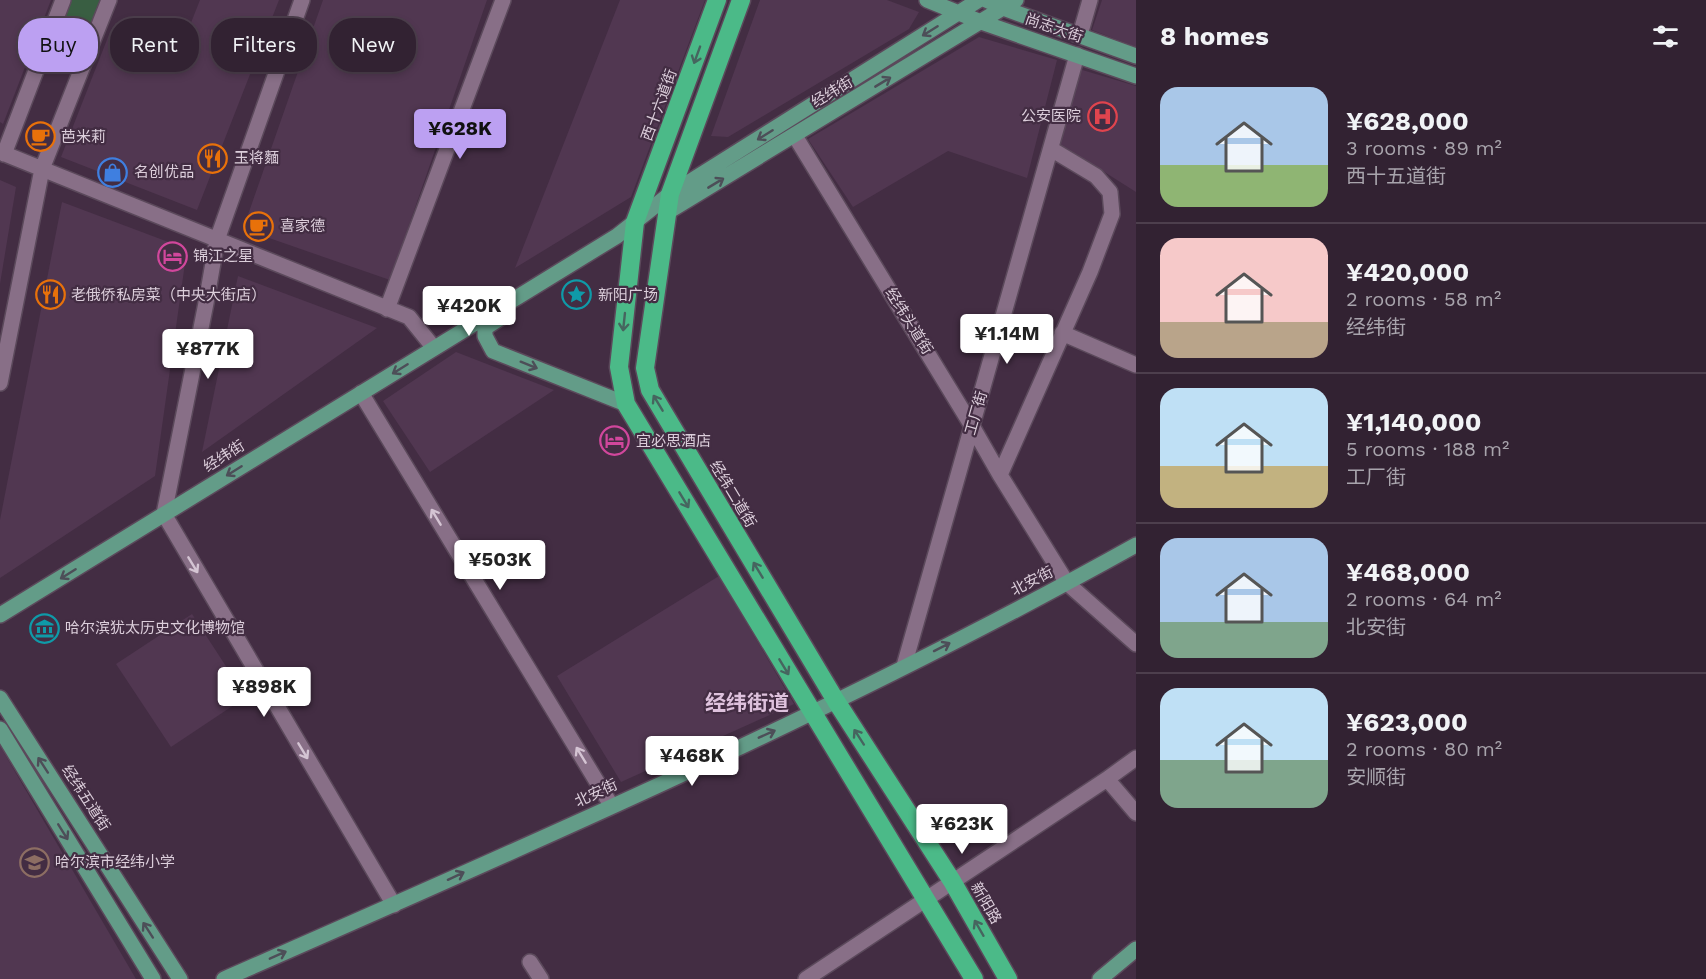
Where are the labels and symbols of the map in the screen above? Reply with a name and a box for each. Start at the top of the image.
street label: 尚志大街 [1023,10,1085,46]
one-way arrow [922,25,939,37]
one-way arrow [691,45,702,64]
street label: 西十六道街 [638,67,680,143]
street label: 经纬街 [808,73,856,111]
one-way arrow [874,75,891,87]
hospital icon: 公安医院 [1086,100,1118,132]
place label: 公安医院 [1021,107,1081,125]
pin: ¥628K [418,109,502,160]
cafe icon: 芭米莉 [24,121,56,153]
place label: 芭米莉 [61,128,106,146]
one-way arrow [757,129,774,141]
restaurant icon: 玉将麵 [197,142,229,174]
place label: 玉将麵 [234,149,279,167]
shop icon: 名创优品 [97,156,129,188]
place label: 名创优品 [134,163,194,181]
one-way arrow [707,177,724,189]
cafe icon: 喜家德 [243,210,275,242]
place label: 喜家德 [280,217,325,235]
hotel icon: 锦江之星 [156,240,188,272]
place label: 锦江之星 [193,247,253,265]
restaurant icon: 老俄侨私房菜（中央大街店） [34,279,66,311]
place icon: 新阳广场 [561,279,593,311]
street label: 经纬头道街 [881,284,937,358]
place label: 老俄侨私房菜（中央大街店） [71,286,266,304]
pin: ¥420K [427,286,511,337]
place label: 新阳广场 [598,286,658,304]
one-way arrow [618,311,629,331]
pin: ¥1.14M [958,314,1056,365]
pin: ¥877K [166,329,250,380]
one-way arrow [519,360,538,371]
one-way arrow [392,364,409,376]
street label: 工厂街 [961,389,991,437]
one-way arrow [651,395,663,412]
hotel icon: 宜必思酒店 [599,425,631,457]
place label: 宜必思酒店 [636,432,711,450]
street label: 经纬街 [200,436,248,476]
street label: 经纬二道街 [706,457,760,531]
one-way arrow [226,466,243,478]
one-way arrow [678,491,690,508]
one-way arrow [430,509,442,526]
pin: ¥503K [458,540,542,591]
one-way arrow [188,556,200,573]
one-way arrow [751,562,763,579]
street label: 北安街 [1008,563,1056,599]
one-way arrow [60,568,77,580]
museum icon: 哈尔滨犹太历史文化博物馆 [28,612,60,644]
place label: 哈尔滨犹太历史文化博物馆 [65,619,245,637]
one-way arrow [932,641,950,652]
one-way arrow [779,658,791,675]
pin: ¥898K [222,667,306,718]
district label: 经纬街道 [705,690,789,715]
one-way arrow [758,728,776,740]
one-way arrow [853,729,865,745]
pin: ¥468K [650,736,734,787]
one-way arrow [297,742,309,759]
one-way arrow [575,747,587,764]
one-way arrow [37,757,50,774]
street label: 经纬五道街 [58,762,114,834]
street label: 北安街 [572,775,620,811]
pin: ¥623K [920,804,1004,855]
one-way arrow [58,823,70,840]
school or university icon: 哈尔滨市经纬小学 [18,846,50,878]
place label: 哈尔滨市经纬小学 [55,853,175,871]
one-way arrow [447,870,465,881]
street label: 新阳路 [967,879,1005,927]
one-way arrow [973,920,985,937]
one-way arrow [142,922,154,939]
one-way arrow [269,949,287,960]

